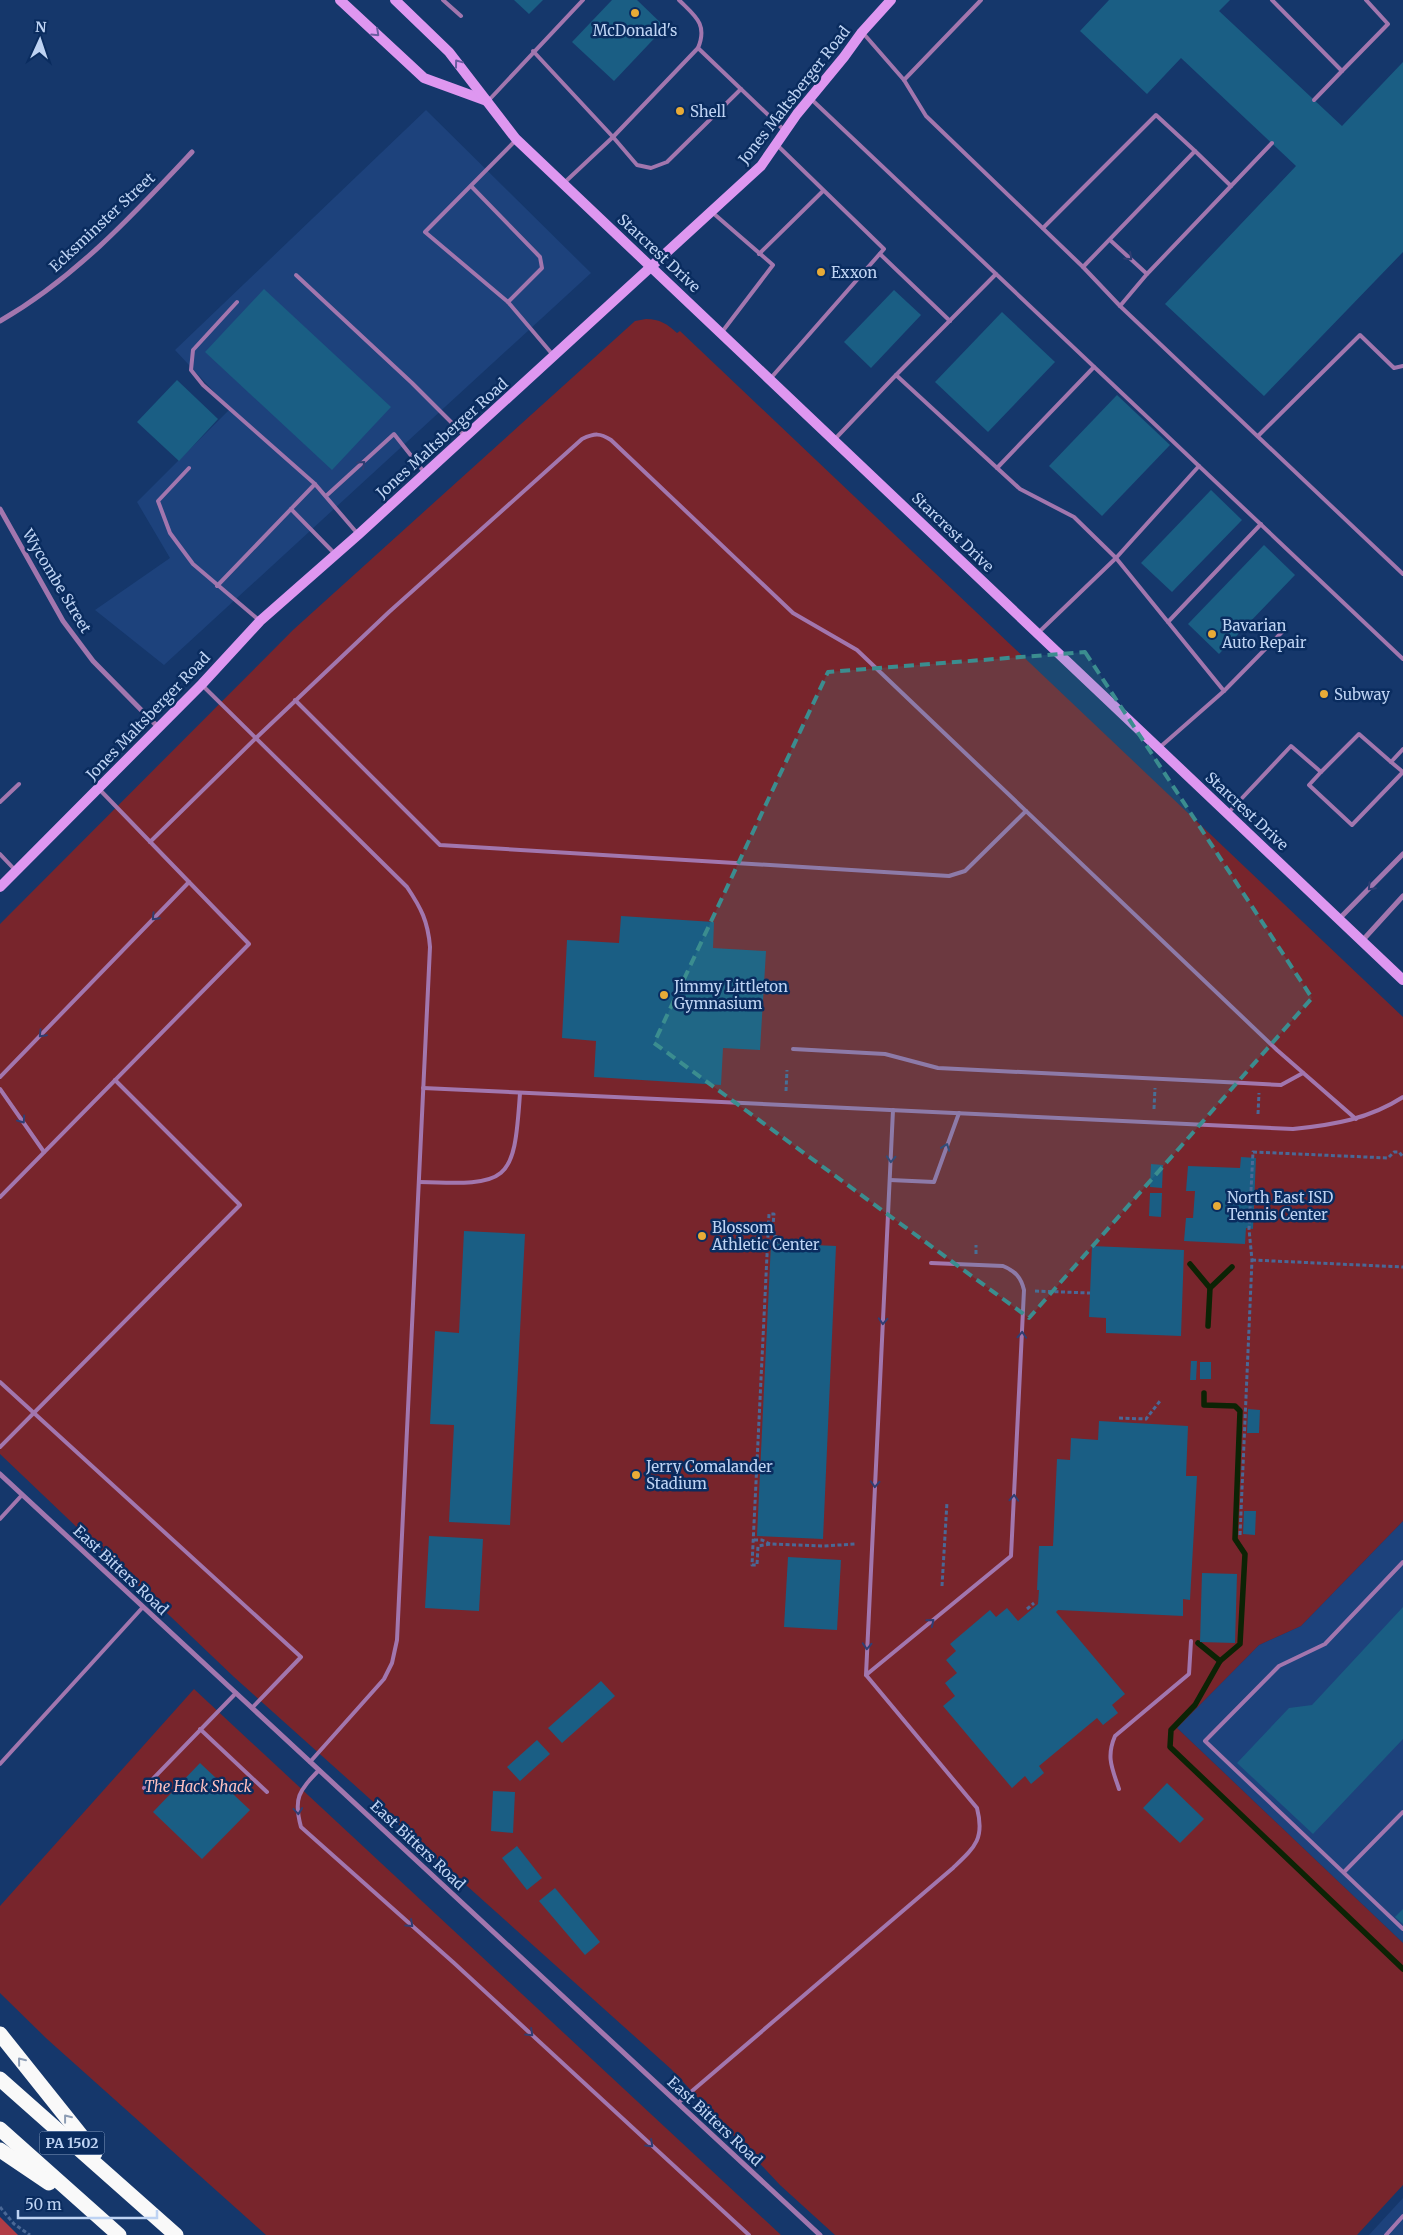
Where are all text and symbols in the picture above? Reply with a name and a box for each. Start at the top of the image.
marker: McDonald's [629,7,641,19]
north arrow [15,15,65,65]
text: N [35,18,47,36]
place label: McDonald's [593,21,677,40]
street label: Jones Maltsberger Road [733,22,854,169]
one-way arrow [370,27,379,36]
one-way arrow [455,60,463,69]
place label: Shell [690,102,726,121]
marker: Shell [674,105,686,117]
street label: Ecksminster Street [45,168,159,276]
street label: Starcrest Drive [613,210,705,296]
one-way arrow [1123,251,1132,260]
place label: Exxon [831,263,877,282]
marker: Exxon [815,266,827,278]
street label: Jones Maltsberger Road [372,374,512,503]
one-way arrow [356,460,365,469]
street label: Starcrest Drive [908,488,998,576]
street label: Wycombe Street [18,525,96,637]
place label: Bavarian Auto Repair [1221,616,1307,652]
marker: Bavarian Auto Repair [1206,628,1218,640]
street label: Jones Maltsberger Road [81,648,214,785]
place label: Subway [1334,685,1390,704]
marker: Subway [1318,688,1330,700]
street label: Starcrest Drive [1201,768,1293,854]
one-way arrow [1368,881,1377,890]
one-way arrow [152,912,161,921]
place label: Jimmy Littleton Gymnasium [673,977,788,1013]
marker: Jimmy Littleton Gymnasium [658,989,670,1001]
one-way arrow [39,1028,48,1037]
one-way arrow [16,1115,25,1124]
one-way arrow [940,1144,950,1152]
one-way arrow [885,1155,896,1163]
place label: North East ISD Tennis Center [1227,1188,1333,1224]
marker: North East ISD Tennis Center [1211,1200,1223,1212]
place label: Blossom Athletic Center [711,1218,820,1254]
marker: Blossom Athletic Center [696,1230,708,1242]
one-way arrow [877,1318,888,1326]
one-way arrow [1016,1331,1027,1339]
place label: Jerry Comalander Stadium [645,1457,773,1493]
marker: Jerry Comalander Stadium [630,1469,642,1481]
one-way arrow [870,1480,880,1488]
one-way arrow [1009,1493,1020,1501]
street label: East Bitters Road [70,1521,172,1619]
one-way arrow [925,1619,934,1628]
one-way arrow [862,1642,873,1650]
park label: The Hack Shack [144,1777,253,1796]
street label: East Bitters Road [367,1796,469,1894]
one-way arrow [292,1807,303,1815]
one-way arrow [405,1918,414,1927]
one-way arrow [525,2027,534,2036]
one-way arrow [17,2057,26,2066]
street label: East Bitters Road [664,2072,766,2170]
one-way arrow [64,2115,72,2124]
road number: PA 1502 [40,2132,104,2154]
one-way arrow [644,2138,653,2147]
scale bar [18,2188,156,2220]
text: 50 m [25,2195,62,2214]

